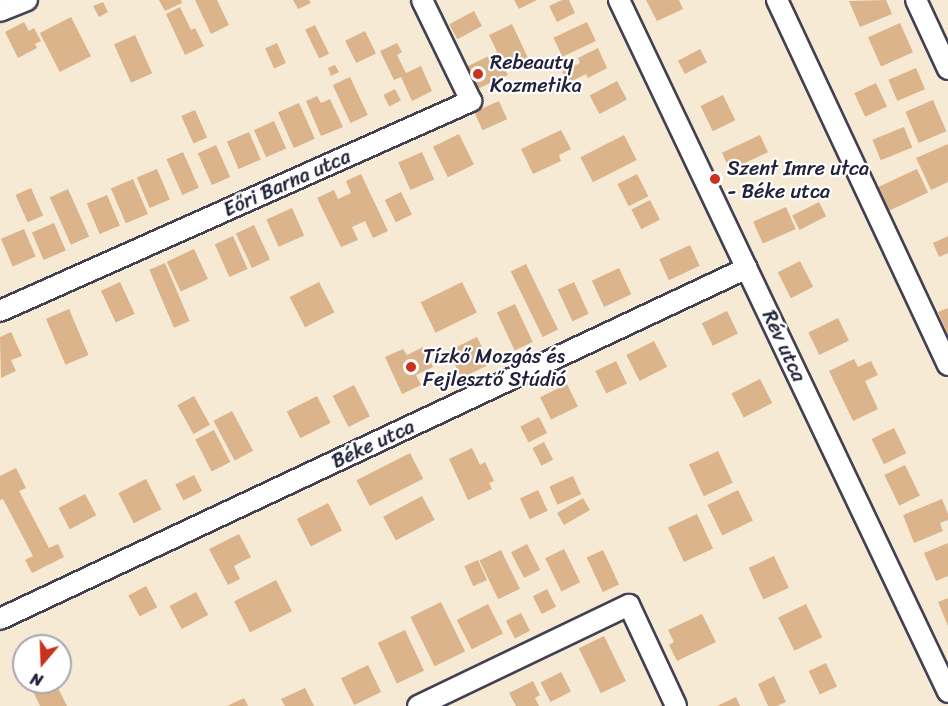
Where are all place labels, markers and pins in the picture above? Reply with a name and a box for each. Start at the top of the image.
place label: Rebeauty Kozmetika [490,51,582,98]
marker: Rebeauty Kozmetika [471,67,485,81]
place label: Szent Imre utca - Béke utca [727,156,870,203]
marker: Szent Imre utca - Béke utca [708,172,722,186]
place label: Tízkő Mozgás és Fejlesztő Stúdió [423,344,567,391]
marker: Tízkő Mozgás és Fejlesztő Stúdió [404,360,418,374]

